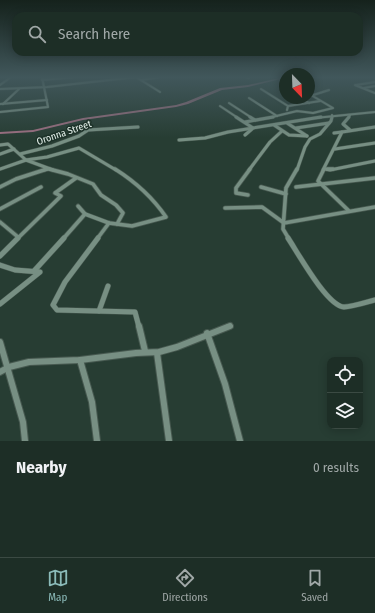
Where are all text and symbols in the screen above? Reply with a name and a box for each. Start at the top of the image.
search box [12,12,363,56]
icon: search [26,23,48,45]
text: Search here [58,25,130,43]
north arrow [279,68,315,104]
street label: Oronna Street [35,118,94,148]
map controls [327,357,363,429]
button: locate [327,357,363,393]
button: layers [327,393,363,429]
text: Nearby [16,457,67,478]
text: 0 results [313,460,359,475]
tab: Map [47,567,69,604]
tab: Directions [162,567,208,604]
tab: Saved [301,567,328,604]

